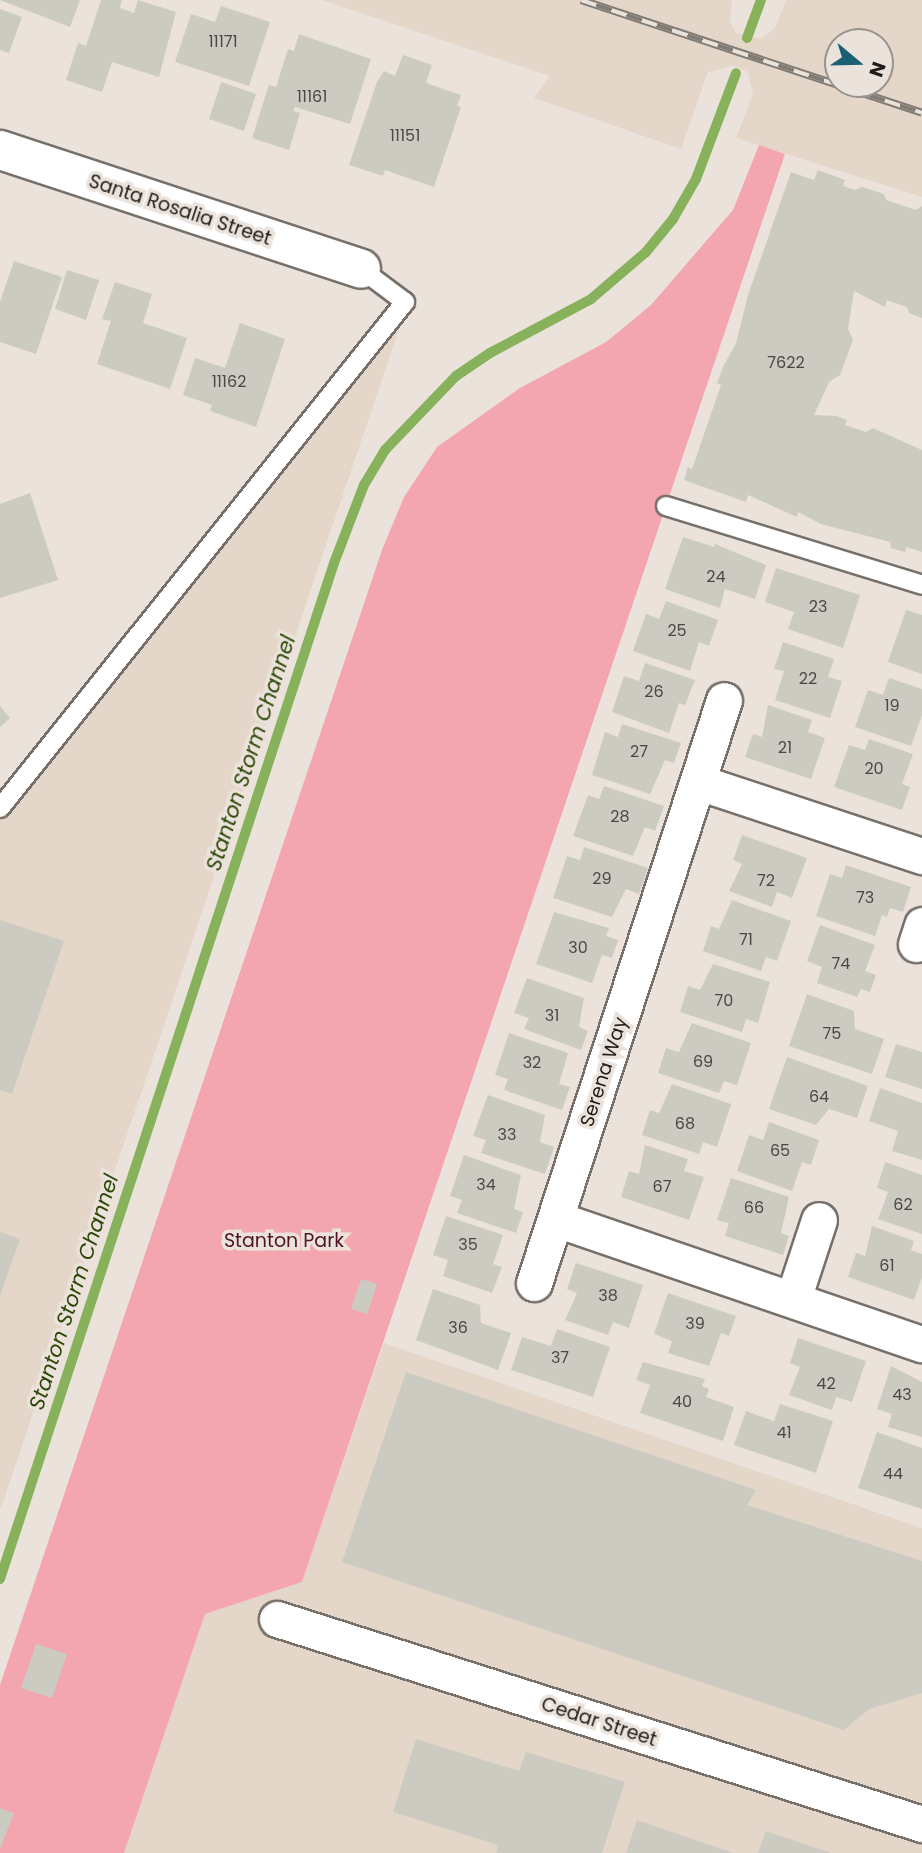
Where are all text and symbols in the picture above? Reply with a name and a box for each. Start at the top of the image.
north arrow [824,28,894,98]
house number: 11171 [208,32,238,52]
text: N [862,58,893,80]
house number: 11161 [297,87,327,107]
house number: 11151 [390,126,420,146]
street label: Santa Rosalia Street [86,170,274,250]
house number: 7622 [767,353,805,373]
house number: 11162 [212,372,246,392]
house number: 24 [706,567,726,587]
house number: 23 [809,597,827,617]
house number: 25 [667,621,687,641]
water label: Stanton Storm Channel [201,632,301,874]
house number: 22 [799,669,817,689]
house number: 26 [644,682,664,702]
house number: 19 [884,696,900,716]
house number: 21 [778,738,792,758]
house number: 27 [630,742,648,762]
house number: 20 [864,759,884,779]
house number: 28 [610,807,630,827]
house number: 29 [592,869,612,889]
house number: 72 [757,871,775,891]
house number: 73 [856,888,874,908]
house number: 71 [739,930,753,950]
house number: 30 [568,938,588,958]
house number: 74 [832,954,850,974]
house number: 70 [715,991,733,1011]
house number: 31 [545,1006,559,1026]
street label: Serena Way [576,1014,632,1130]
house number: 75 [823,1024,841,1044]
house number: 69 [693,1052,713,1072]
house number: 32 [523,1053,541,1073]
house number: 64 [809,1087,829,1107]
house number: 68 [675,1114,695,1134]
house number: 33 [498,1125,516,1145]
house number: 65 [770,1141,790,1161]
water label: Stanton Storm Channel [24,1171,124,1413]
house number: 34 [476,1175,496,1195]
house number: 67 [653,1177,671,1197]
house number: 62 [893,1195,913,1215]
house number: 66 [744,1198,764,1218]
park label: Stanton Park [224,1230,344,1252]
house number: 35 [458,1235,478,1255]
house number: 61 [879,1256,895,1276]
house number: 38 [598,1286,618,1306]
house number: 39 [685,1314,705,1334]
house number: 36 [448,1318,468,1338]
house number: 37 [551,1348,569,1368]
house number: 42 [816,1374,836,1394]
house number: 43 [892,1385,912,1405]
house number: 40 [672,1392,692,1412]
house number: 41 [776,1423,792,1443]
house number: 44 [883,1464,903,1484]
street label: Cedar Street [538,1693,660,1751]

